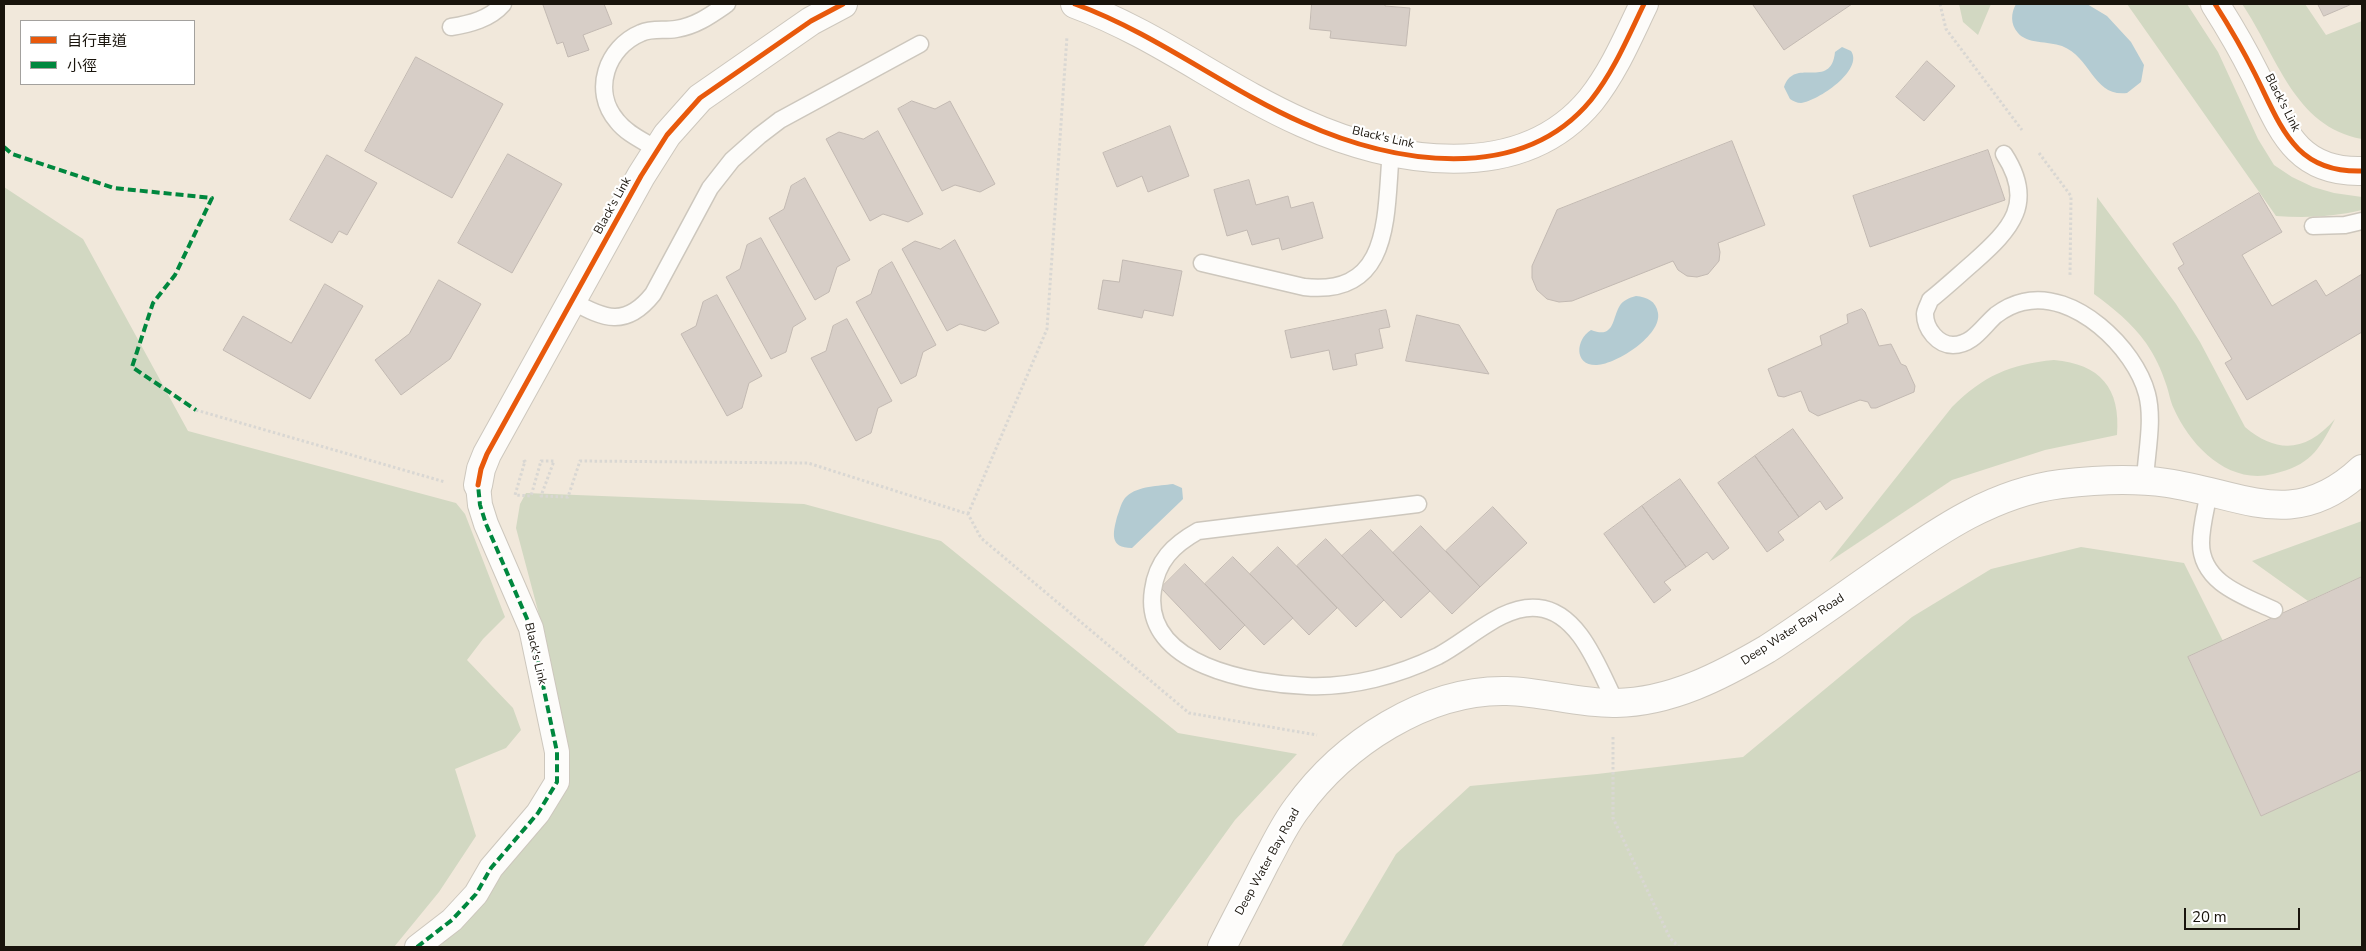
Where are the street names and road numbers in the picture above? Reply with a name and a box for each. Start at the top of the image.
street label: Black's Link [2261,72,2303,134]
street label: Black's Link [1351,124,1415,152]
street label: Black's Link [591,175,635,237]
street label: Deep Water Bay Road [1739,591,1847,669]
street label: Black's Link [521,622,549,686]
street label: Deep Water Bay Road [1233,806,1303,918]

